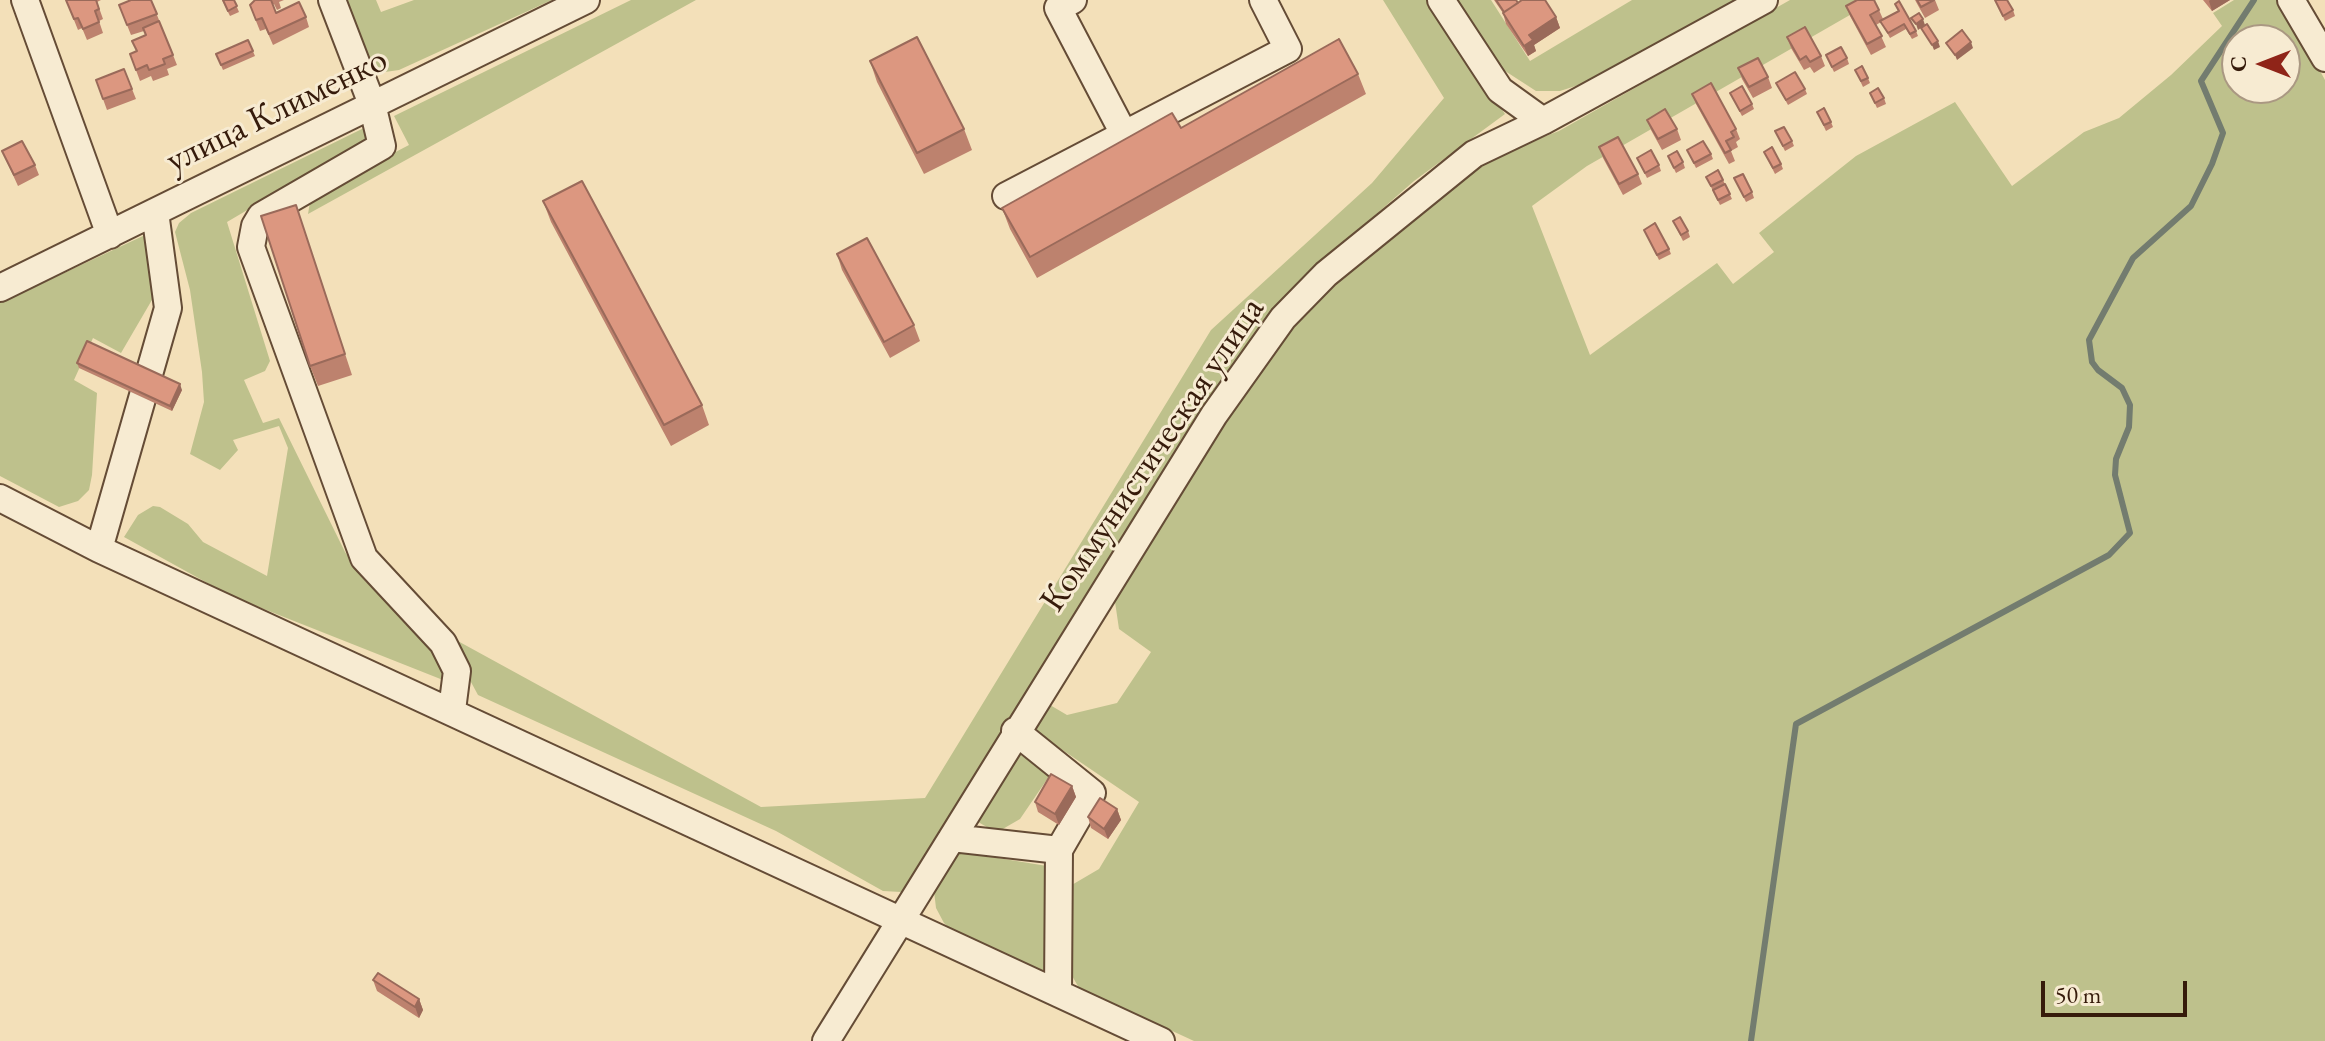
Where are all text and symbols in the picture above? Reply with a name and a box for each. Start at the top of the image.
north arrow [2221,24,2301,104]
street label: улица Клименко [159,39,395,183]
text: С [2224,56,2253,72]
street label: Коммунистическая улица [1032,290,1274,620]
scale bar [2045,965,2191,1015]
text: 50 m [2055,979,2102,1010]

